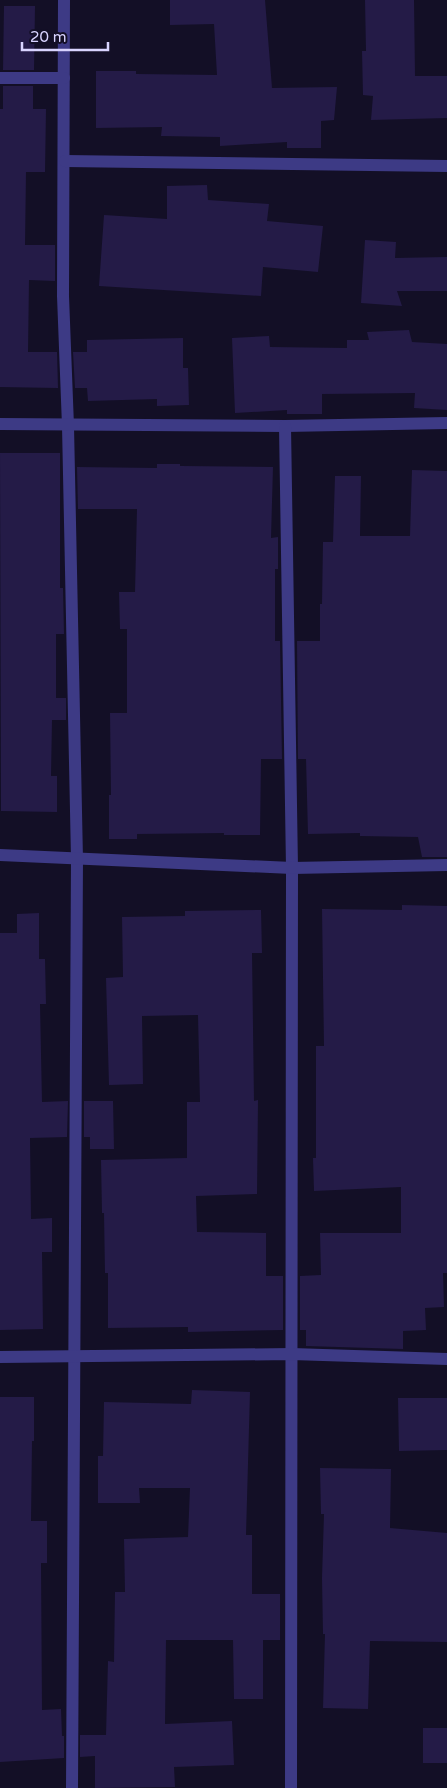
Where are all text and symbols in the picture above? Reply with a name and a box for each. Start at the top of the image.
scale bar [22,20,109,52]
text: 20 m [30,28,67,46]

